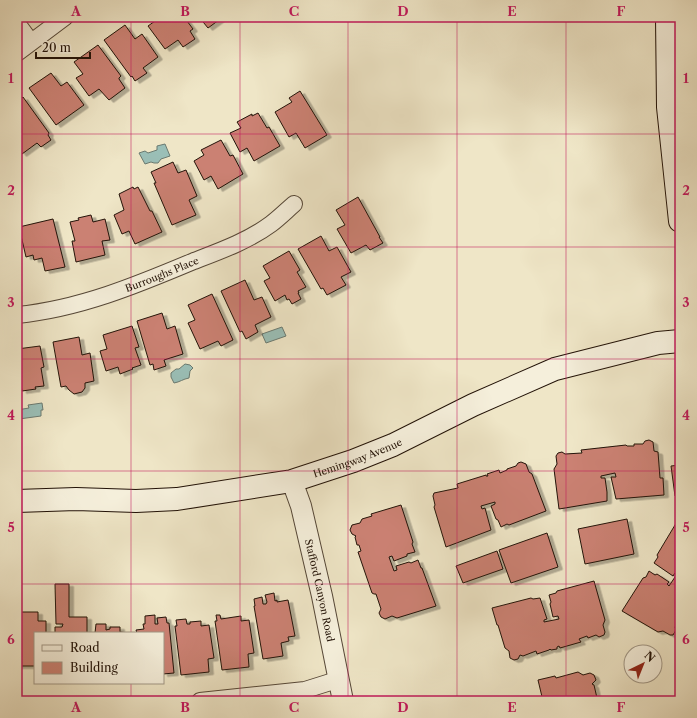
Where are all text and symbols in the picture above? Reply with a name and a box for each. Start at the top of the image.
text: A [70,3,82,19]
text: B [180,3,190,19]
text: C [289,3,299,19]
text: D [397,3,409,19]
text: E [507,3,517,19]
text: F [617,3,626,19]
scale bar [36,34,90,60]
text: 20 m [42,40,71,55]
text: 1 [8,70,14,86]
text: 1 [683,70,689,86]
text: 2 [7,182,15,198]
text: 2 [682,182,690,198]
street label: Burroughs Place [123,254,201,295]
text: 3 [7,294,15,310]
text: 3 [682,294,690,310]
text: 4 [7,407,15,423]
text: 4 [682,407,690,423]
street label: Hemingway Avenue [311,435,405,481]
text: 5 [7,519,15,535]
text: 5 [682,519,690,535]
street label: Stafford Canyon Road [302,538,337,643]
text: 6 [7,631,15,647]
text: 6 [682,631,690,647]
legend [34,632,164,684]
text: Road [70,640,100,655]
north arrow [623,644,663,684]
text: N [642,648,658,665]
text: Building [70,660,118,675]
text: A [70,699,82,715]
text: B [180,699,190,715]
text: C [289,699,299,715]
text: D [397,699,409,715]
text: E [507,699,517,715]
text: F [617,699,626,715]

